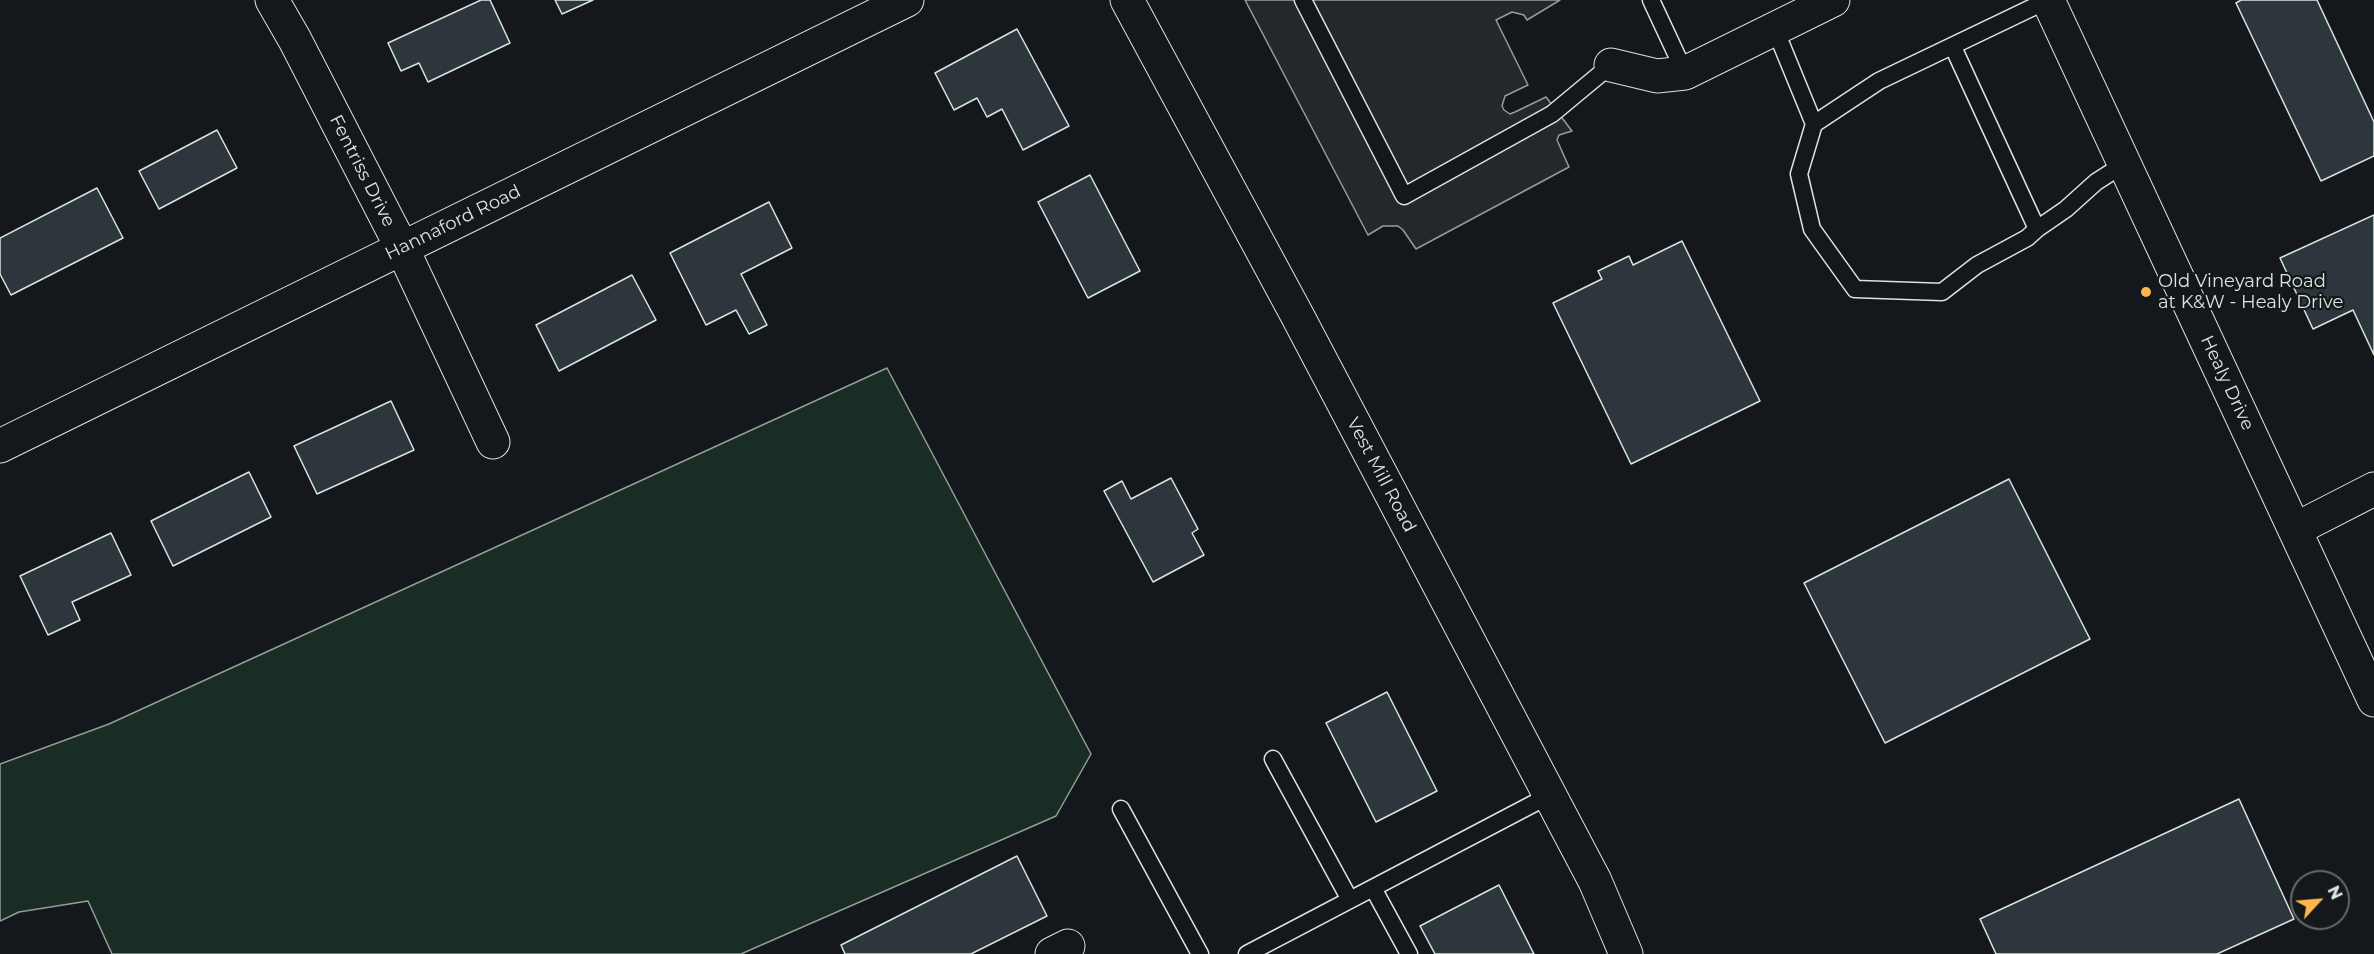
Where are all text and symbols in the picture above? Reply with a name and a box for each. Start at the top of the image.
street label: Fentriss Drive [325,111,399,231]
street label: Hannaford Road [382,181,524,265]
place label: Old Vineyard Road at K&W - Healy Drive [2158,271,2343,314]
marker: Old Vineyard Road at K&W - Healy Drive [2139,285,2153,299]
street label: Healy Drive [2196,332,2258,434]
street label: Vest Mill Road [1342,414,1420,536]
north arrow [2290,870,2350,930]
text: N [2323,883,2346,903]

